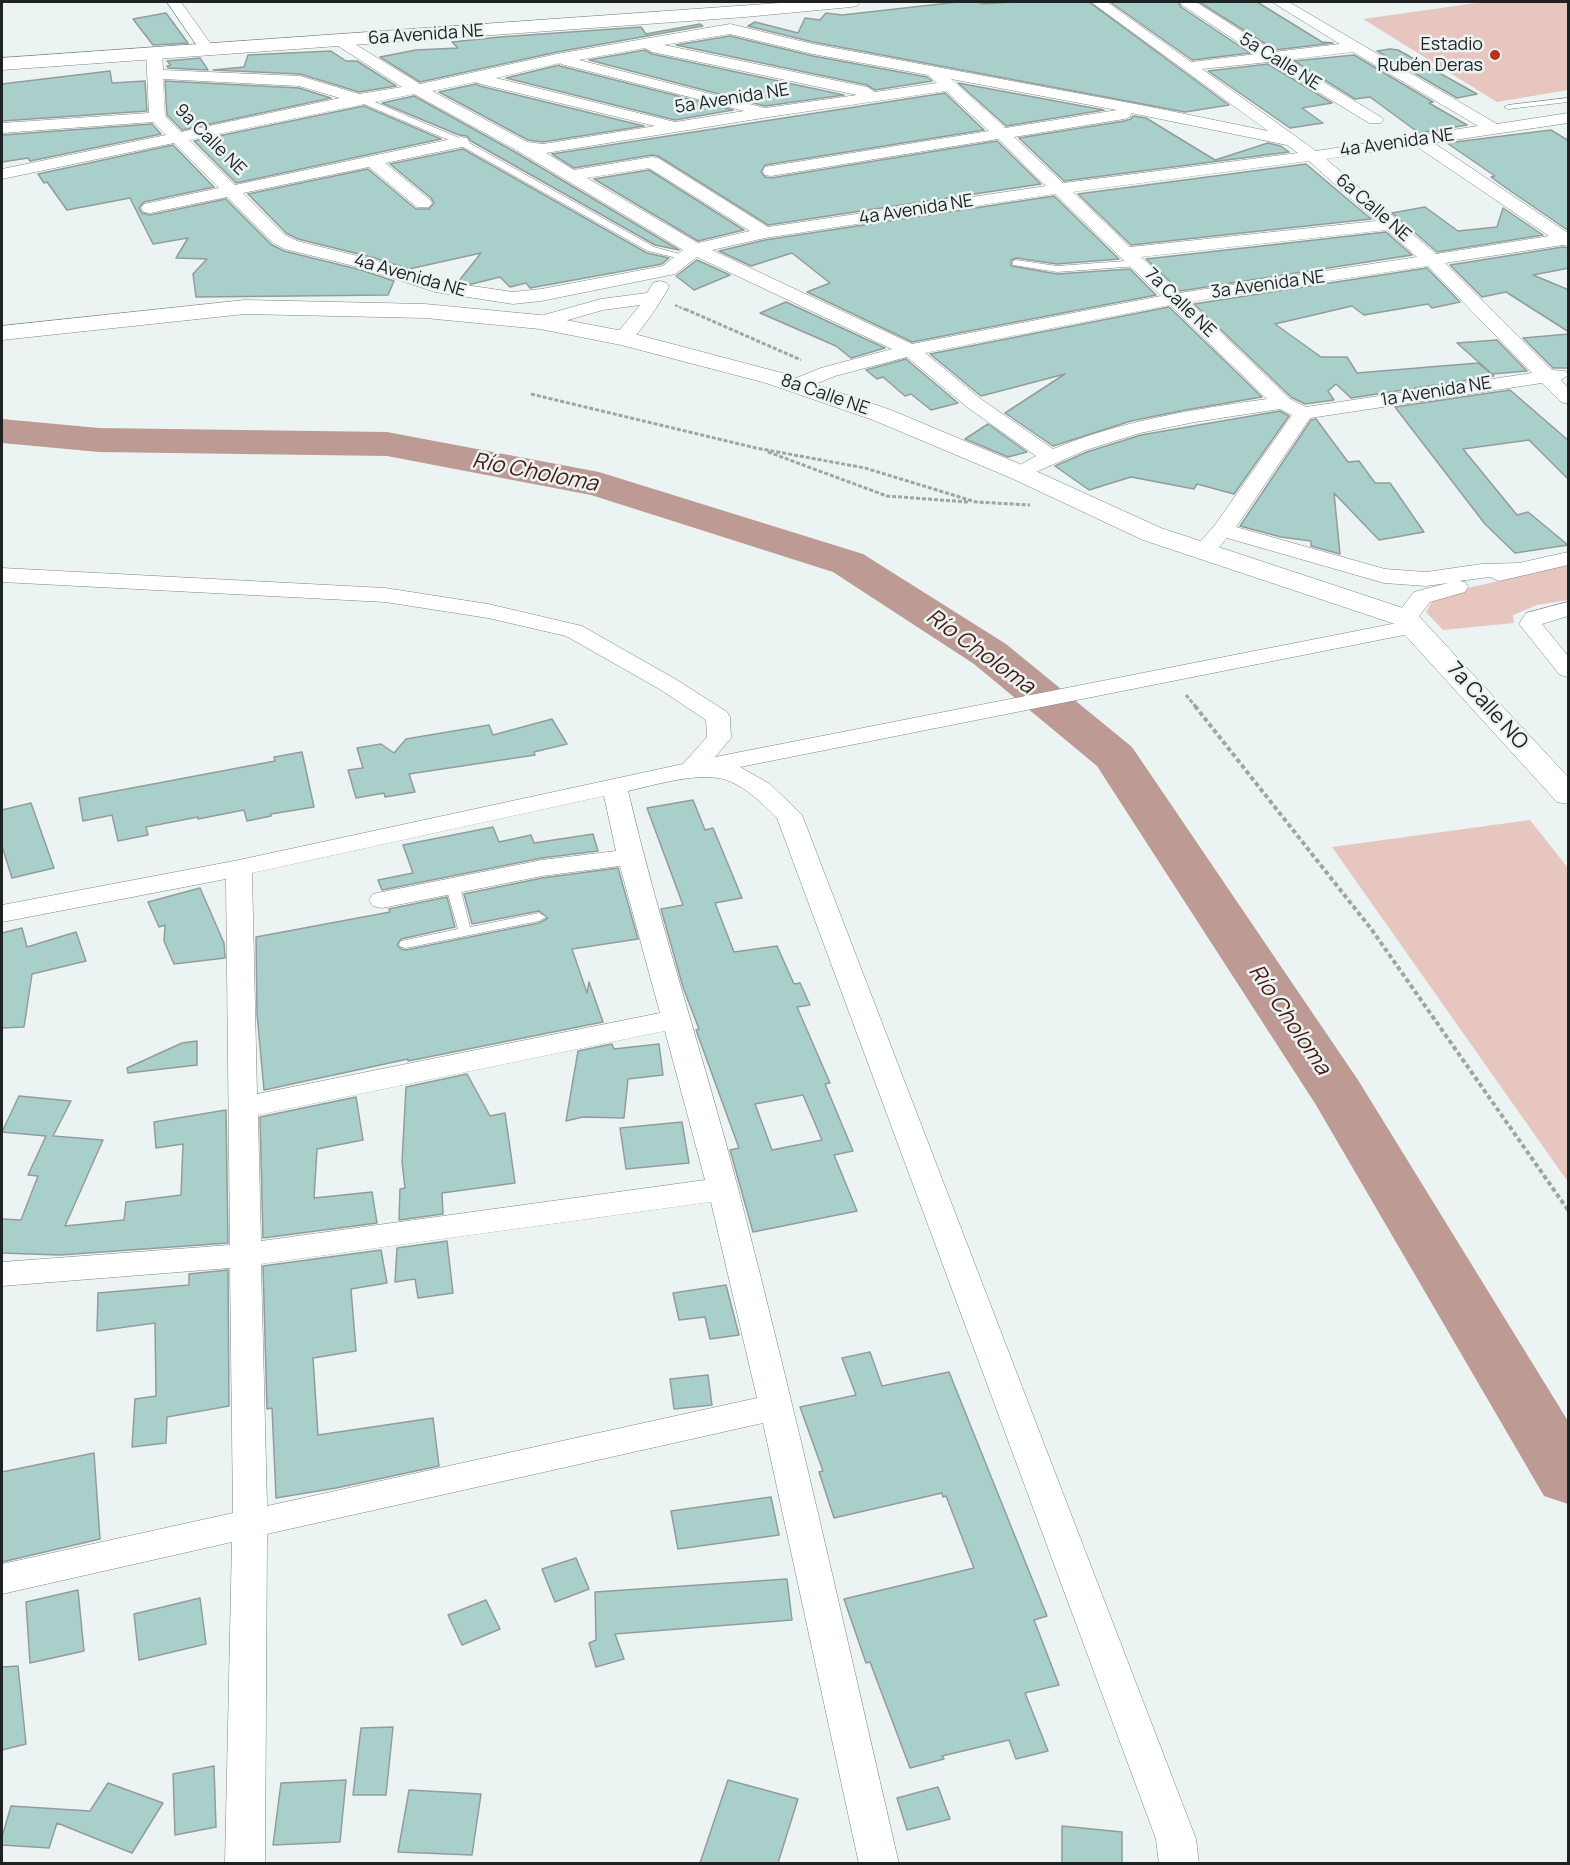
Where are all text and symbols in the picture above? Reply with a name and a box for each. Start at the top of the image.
street label: 6a Avenida NE [367,20,485,50]
street label: 5a Calle NE [1235,28,1325,96]
place label: Estadio Rubén Deras [1378,34,1483,76]
marker: Estadio Rubén Deras [1488,48,1502,62]
street label: 5a Avenida NE [673,79,791,119]
street label: 9a Calle NE [170,100,250,180]
street label: 4a Avenida NE [1338,124,1456,162]
street label: 6a Calle NE [1331,169,1415,247]
street label: 4a Avenida NE [857,190,975,230]
street label: 4a Avenida NE [351,250,469,302]
street label: 7a Calle NE [1140,264,1220,342]
street label: 3a Avenida NE [1210,266,1326,304]
street label: 8a Calle NE [778,370,872,420]
street label: 1a Avenida NE [1379,373,1493,411]
water label: Río Choloma [470,448,600,498]
water label: Río Choloma [921,604,1039,700]
street label: 7a Calle NO [1441,657,1533,755]
water label: Río Choloma [1242,960,1336,1080]

